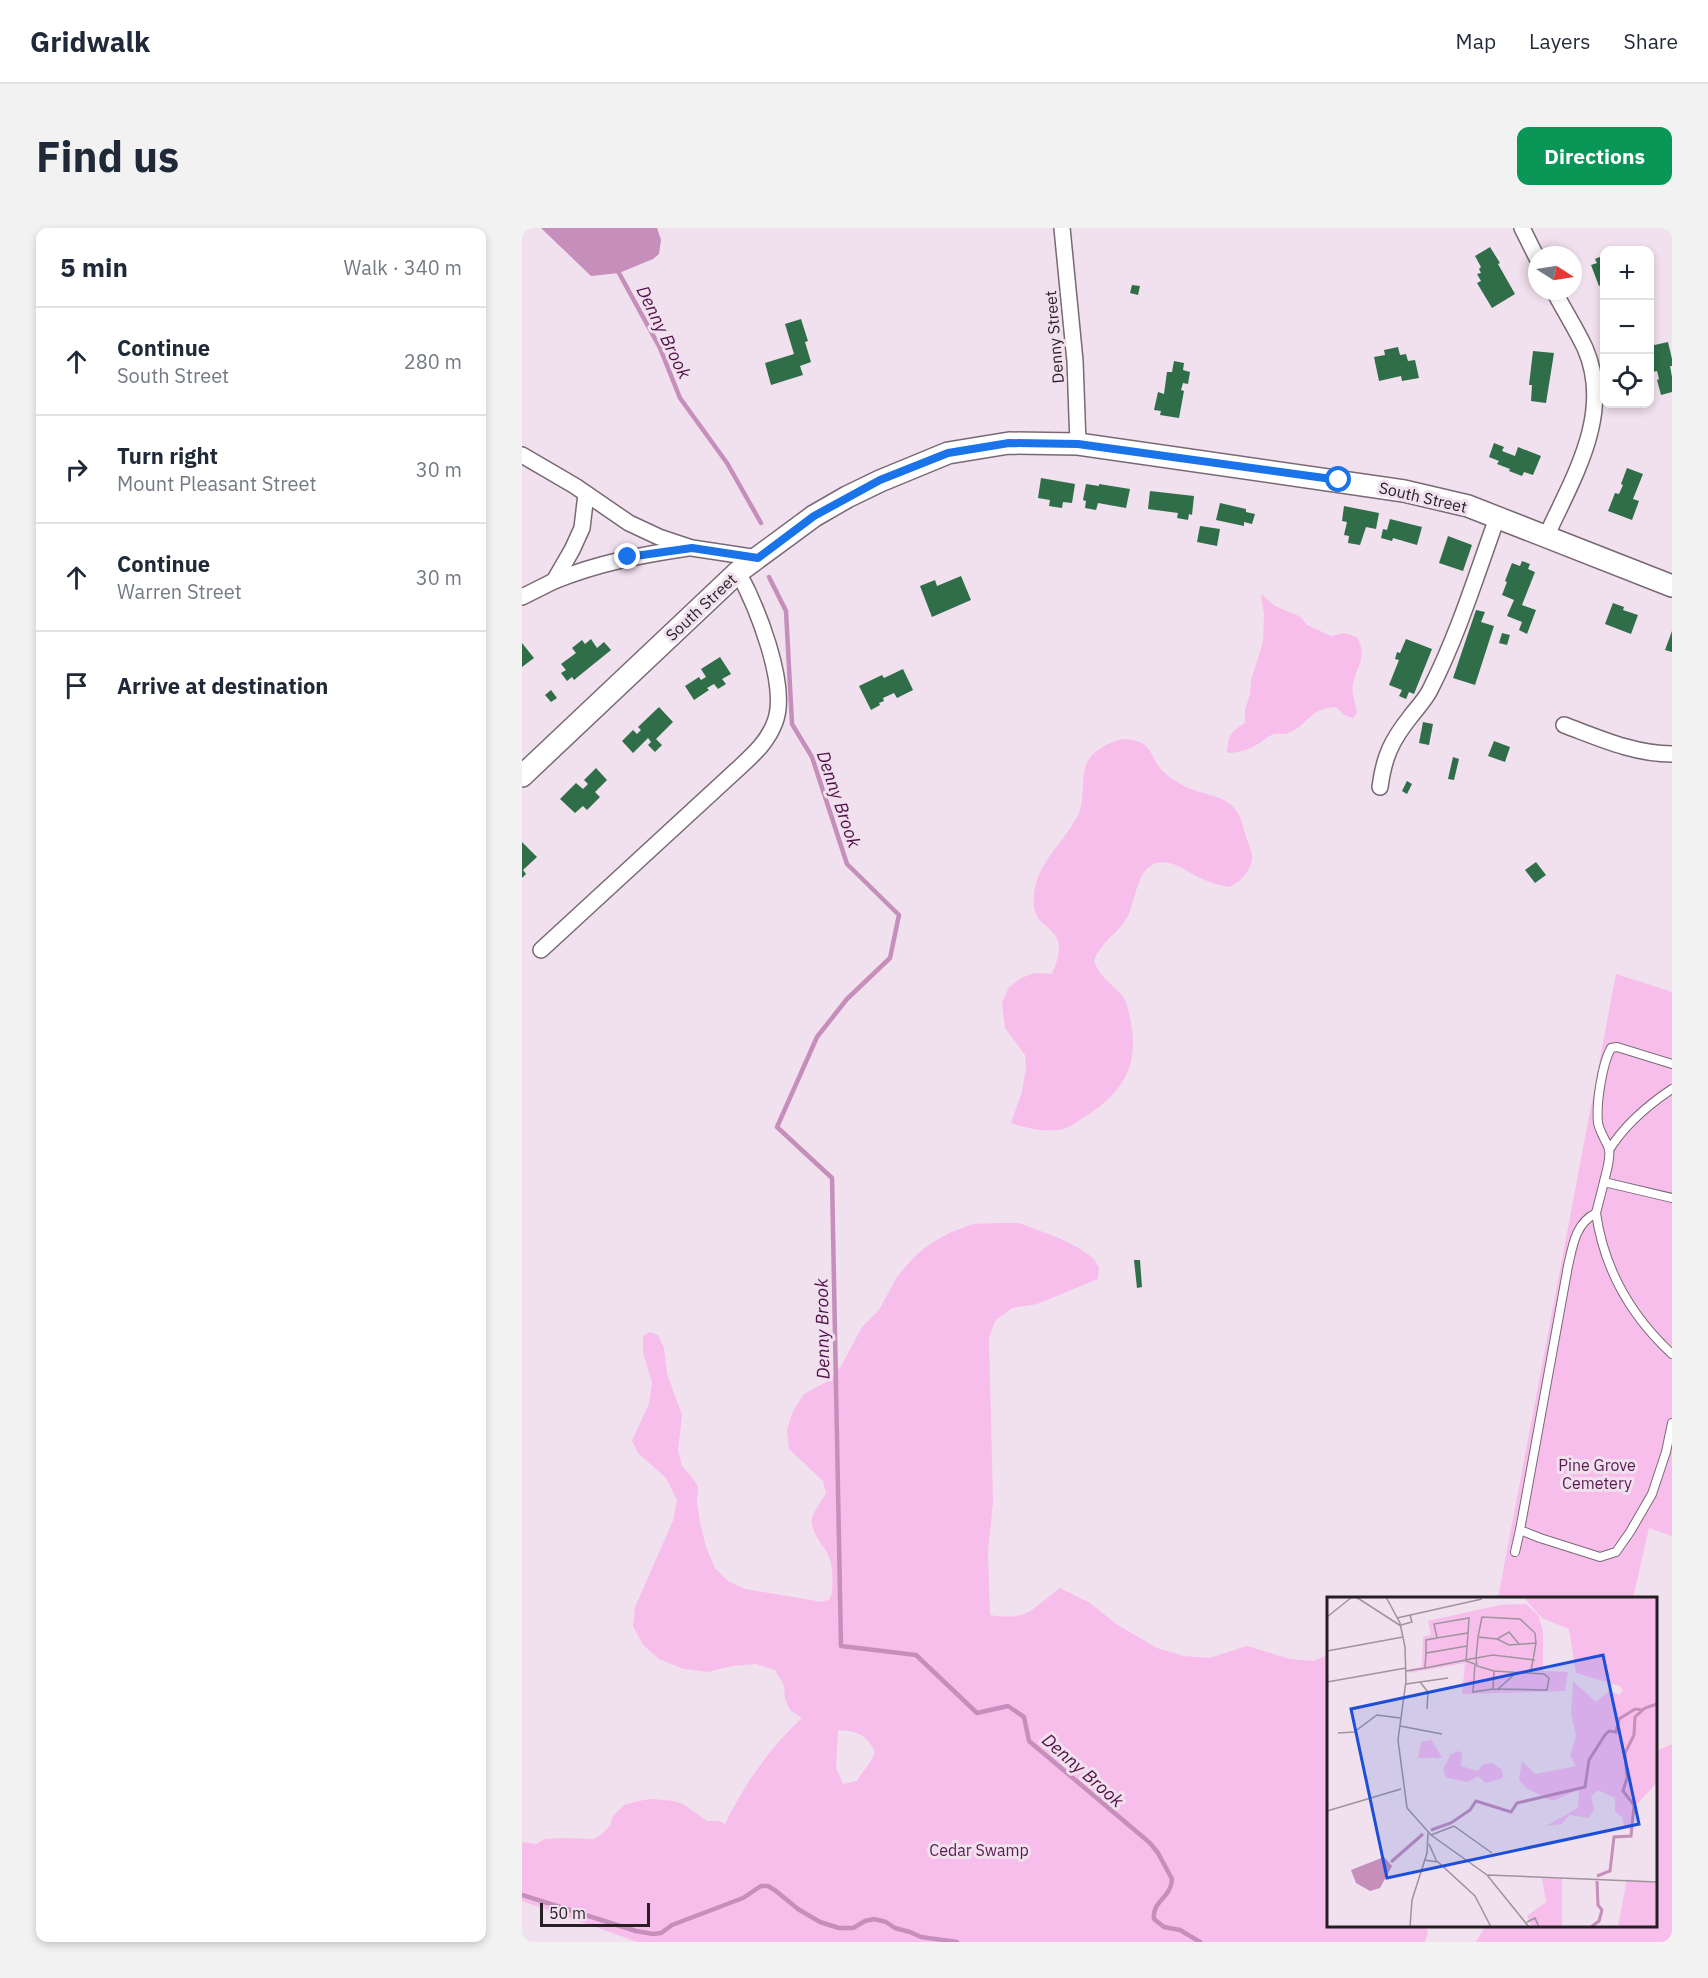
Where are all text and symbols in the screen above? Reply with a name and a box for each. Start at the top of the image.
text: Gridwalk [30,23,150,60]
text: Map [1456,27,1496,55]
text: Layers [1529,27,1591,55]
text: Share [1624,27,1678,55]
button: Directions [1517,127,1672,185]
text: Find us [36,129,179,184]
north arrow [1528,246,1582,300]
map controls [1600,246,1654,408]
button: + [1600,246,1654,300]
text: 5 min [60,250,128,284]
text: Walk · 340 m [344,254,462,281]
water label: Denny Brook [632,282,697,383]
street label: Denny Street [1040,290,1068,384]
button: − [1600,300,1654,354]
text: Continue [117,333,210,362]
icon: ahead [60,345,93,378]
text: 280 m [404,348,462,375]
button: locate [1600,354,1654,408]
text: South Street [117,362,229,389]
text: Turn right [117,441,218,470]
icon: right [60,453,93,486]
text: 30 m [416,456,462,483]
route start [1325,466,1351,492]
text: Mount Pleasant Street [117,470,317,497]
street label: South Street [1377,477,1469,517]
route end [614,543,640,569]
text: Continue [117,549,210,578]
icon: ahead [60,561,93,594]
text: 30 m [416,564,462,591]
street label: South Street [661,569,741,645]
text: Warren Street [117,578,242,605]
icon: arrive [60,669,93,702]
text: Arrive at destination [117,671,328,700]
water label: Denny Brook [812,748,867,851]
water label: Denny Brook [810,1278,834,1380]
park label: Pine Grove Cemetery [1558,1455,1636,1493]
inset map [1327,1597,1657,1927]
water label: Denny Brook [1037,1728,1129,1812]
park label: Cedar Swamp [929,1840,1029,1860]
scale bar [540,1900,650,1928]
text: 50 m [549,1903,586,1923]

